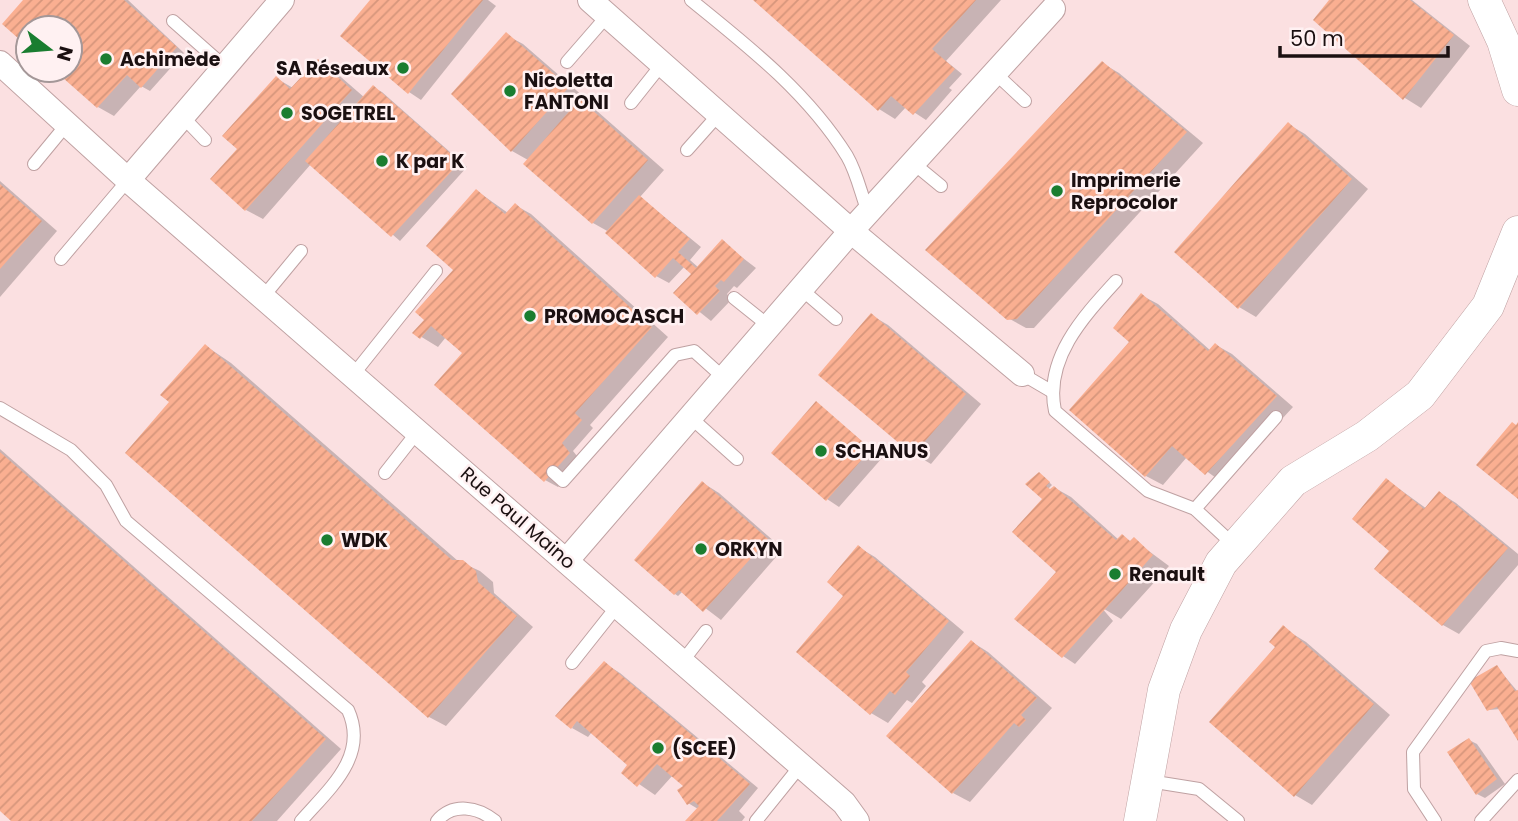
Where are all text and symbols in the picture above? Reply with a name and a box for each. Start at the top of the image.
north arrow [14,14,84,84]
scale bar [1280,14,1448,58]
text: 50 m [1290,24,1344,53]
text: N [50,43,80,64]
place label: Achimède [120,46,221,73]
marker: Achimède [98,51,114,67]
place label: SA Réseaux [276,55,390,82]
marker: SA Réseaux [395,60,411,76]
place label: Nicoletta FANTONI [524,67,613,116]
marker: Nicoletta FANTONI [502,83,518,99]
place label: SOGETREL [301,100,395,127]
marker: SOGETREL [279,105,295,121]
place label: K par K [396,148,464,175]
marker: K par K [374,153,390,169]
place label: Imprimerie Reprocolor [1071,167,1181,216]
marker: Imprimerie Reprocolor [1049,183,1065,199]
place label: PROMOCASCH [544,303,684,330]
marker: PROMOCASCH [522,308,538,324]
place label: SCHANUS [835,438,928,465]
marker: SCHANUS [813,443,829,459]
street label: Rue Paul Maino [455,460,581,576]
place label: WDK [341,527,388,554]
marker: WDK [319,532,335,548]
place label: ORKYN [715,536,783,563]
marker: ORKYN [693,541,709,557]
place label: Renault [1129,561,1205,588]
marker: Renault [1107,566,1123,582]
place label: (SCEE) [672,735,737,762]
marker: (SCEE) [650,740,666,756]

